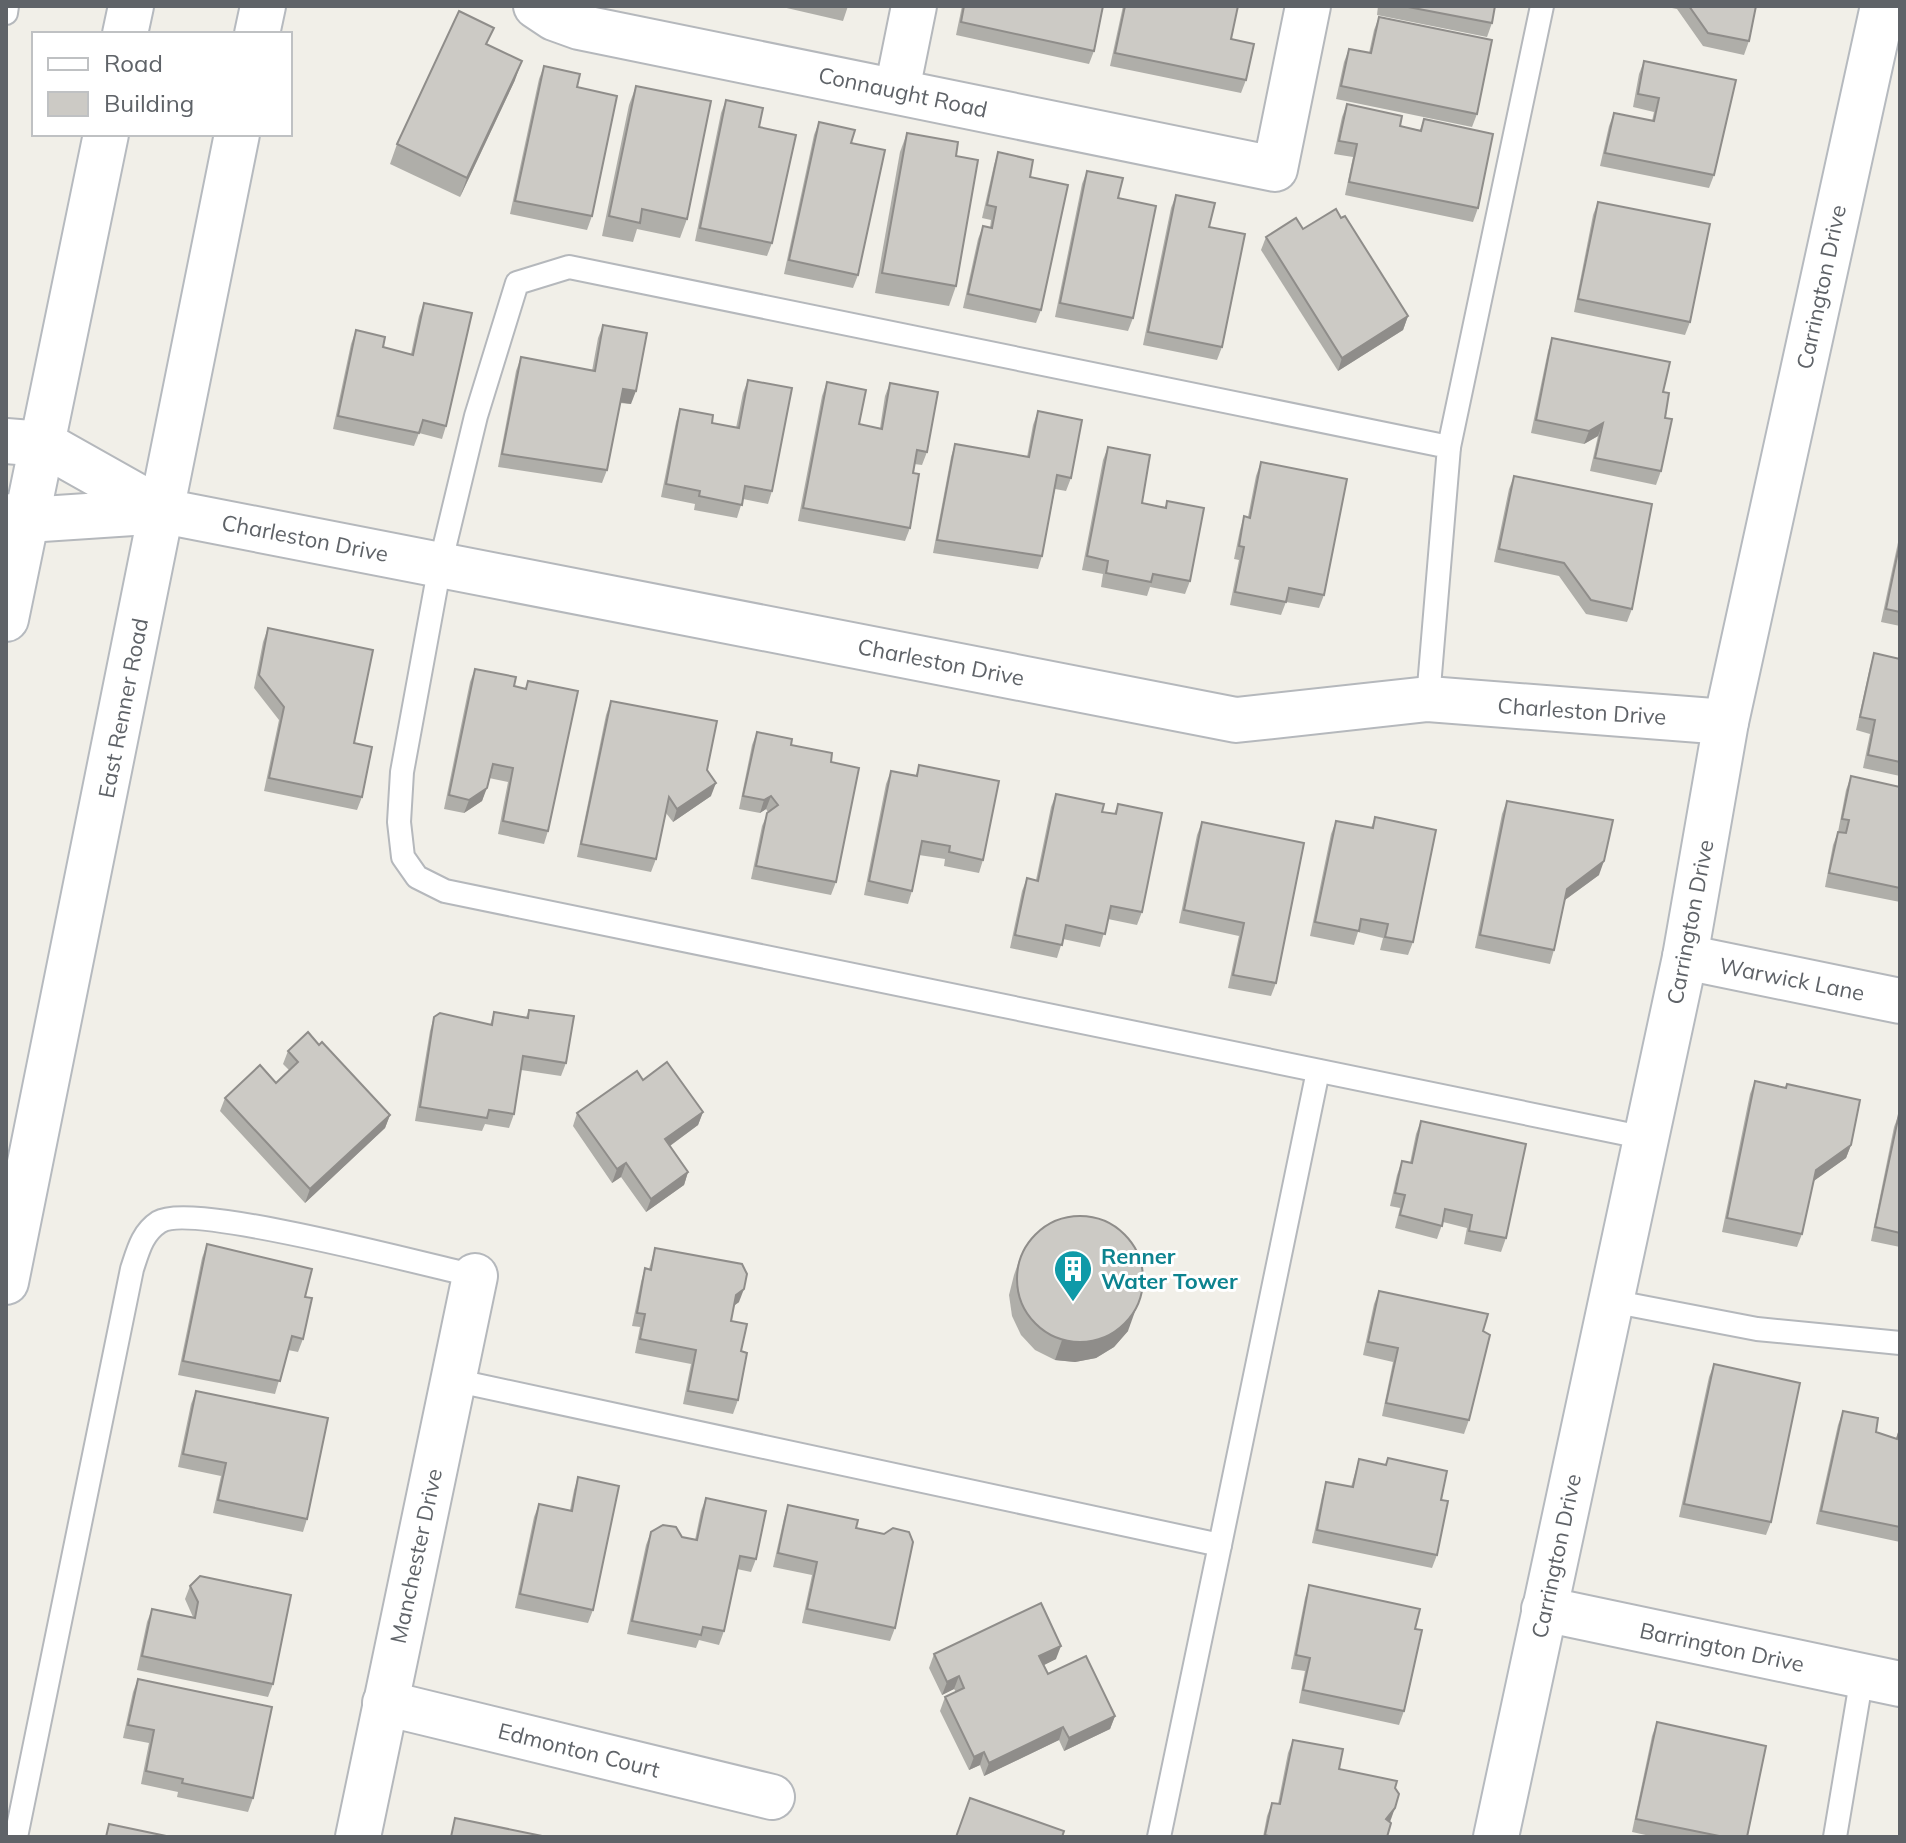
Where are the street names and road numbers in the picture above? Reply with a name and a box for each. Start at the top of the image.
street label: Connaught Road [816,60,990,124]
street label: Carrington Drive [1790,202,1852,372]
street label: Charleston Drive [219,508,391,568]
street label: East Renner Road [92,616,154,800]
street label: Charleston Drive [855,632,1027,692]
street label: Charleston Drive [1497,691,1667,731]
street label: Carrington Drive [1660,837,1720,1007]
street label: Warwick Lane [1717,951,1867,1007]
street label: Manchester Drive [384,1466,448,1646]
street label: Carrington Drive [1525,1471,1587,1641]
street label: Barrington Drive [1637,1616,1807,1678]
street label: Edmonton Court [495,1716,663,1784]

